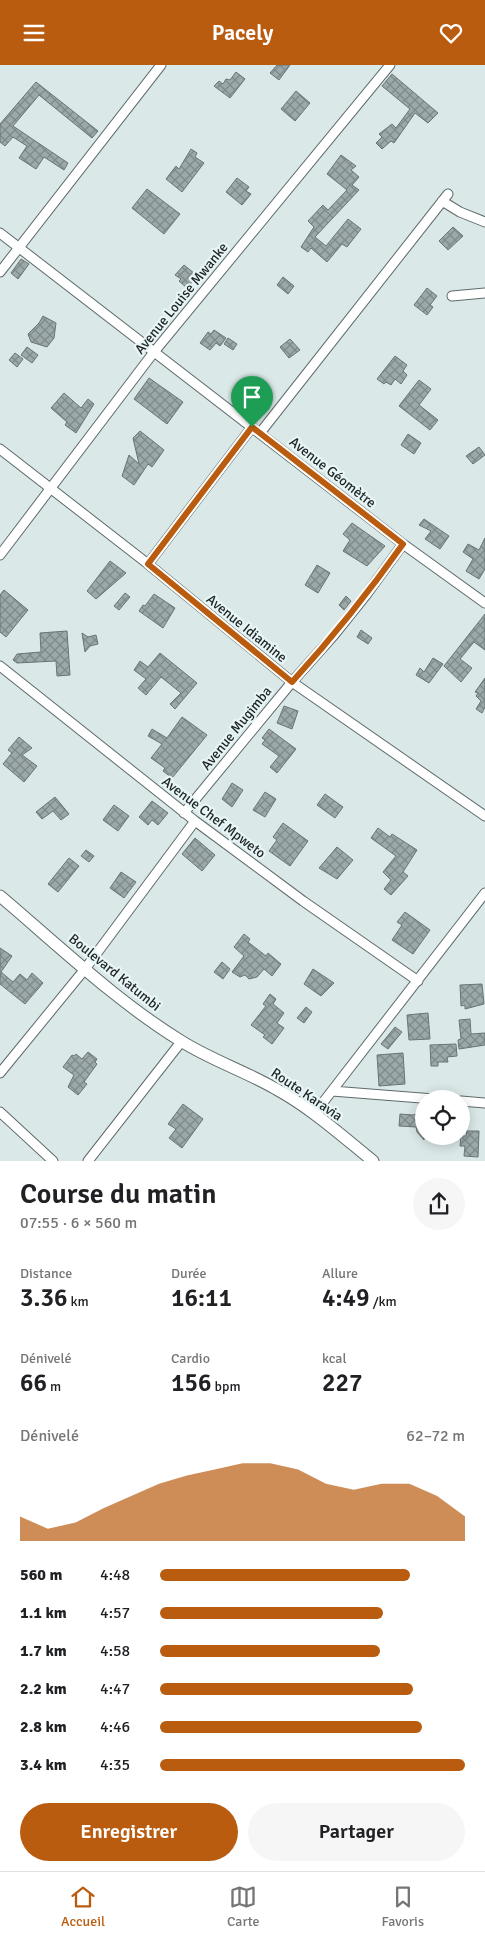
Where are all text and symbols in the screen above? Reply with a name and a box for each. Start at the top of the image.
icon: menu [20,19,48,47]
text: Pacely [212,19,273,46]
icon: heart [437,19,465,47]
street label: Avenue Louise Mwanke [131,239,232,357]
pin [231,376,273,427]
icon: arrive [238,383,266,411]
street label: Avenue Géomètre [286,433,379,511]
street label: Avenue Idiamine [203,591,290,666]
street label: Avenue Mugimba [197,683,275,774]
street label: Avenue Chef Mpweto [158,773,269,862]
street label: Boulevard Katumbi [65,930,164,1015]
street label: Route Karavia [268,1064,346,1125]
map controls [415,1090,470,1145]
button: locate [415,1090,470,1145]
text: Course du matin [20,1177,216,1211]
button: share [413,1178,465,1230]
text: 07:55 · 6 × 560 m [20,1213,137,1233]
text: Distance [20,1265,72,1282]
text: Durée [171,1265,207,1282]
text: Allure [322,1265,358,1282]
text: 3.36 [20,1282,67,1313]
text: 16:11 [171,1282,232,1313]
text: 4:49 [322,1282,370,1313]
text: km [67,1293,89,1310]
text: /km [370,1293,397,1310]
text: Dénivelé [20,1350,72,1367]
text: Cardio [171,1350,210,1367]
text: kcal [322,1350,347,1367]
text: 66 [20,1367,47,1398]
text: 156 [171,1367,212,1398]
text: 227 [322,1367,363,1398]
text: m [47,1378,61,1395]
text: bpm [212,1378,241,1395]
text: Dénivelé [20,1426,79,1446]
text: 62–72 m [406,1426,465,1446]
text: 560 m [20,1565,62,1585]
text: 4:48 [100,1565,130,1585]
text: 1.1 km [20,1603,67,1623]
text: 4:57 [100,1603,130,1623]
text: 1.7 km [20,1641,67,1661]
text: 4:58 [100,1641,130,1661]
text: 2.2 km [20,1679,67,1699]
text: 4:47 [100,1679,130,1699]
text: 2.8 km [20,1717,67,1737]
text: 4:46 [100,1717,130,1737]
text: 3.4 km [20,1755,67,1775]
text: 4:35 [100,1755,130,1775]
button: Enregistrer [20,1803,238,1861]
button: Partager [248,1803,465,1861]
tab: Accueil [61,1883,105,1930]
tab: Carte [227,1883,260,1930]
tab: Favoris [382,1883,424,1930]

